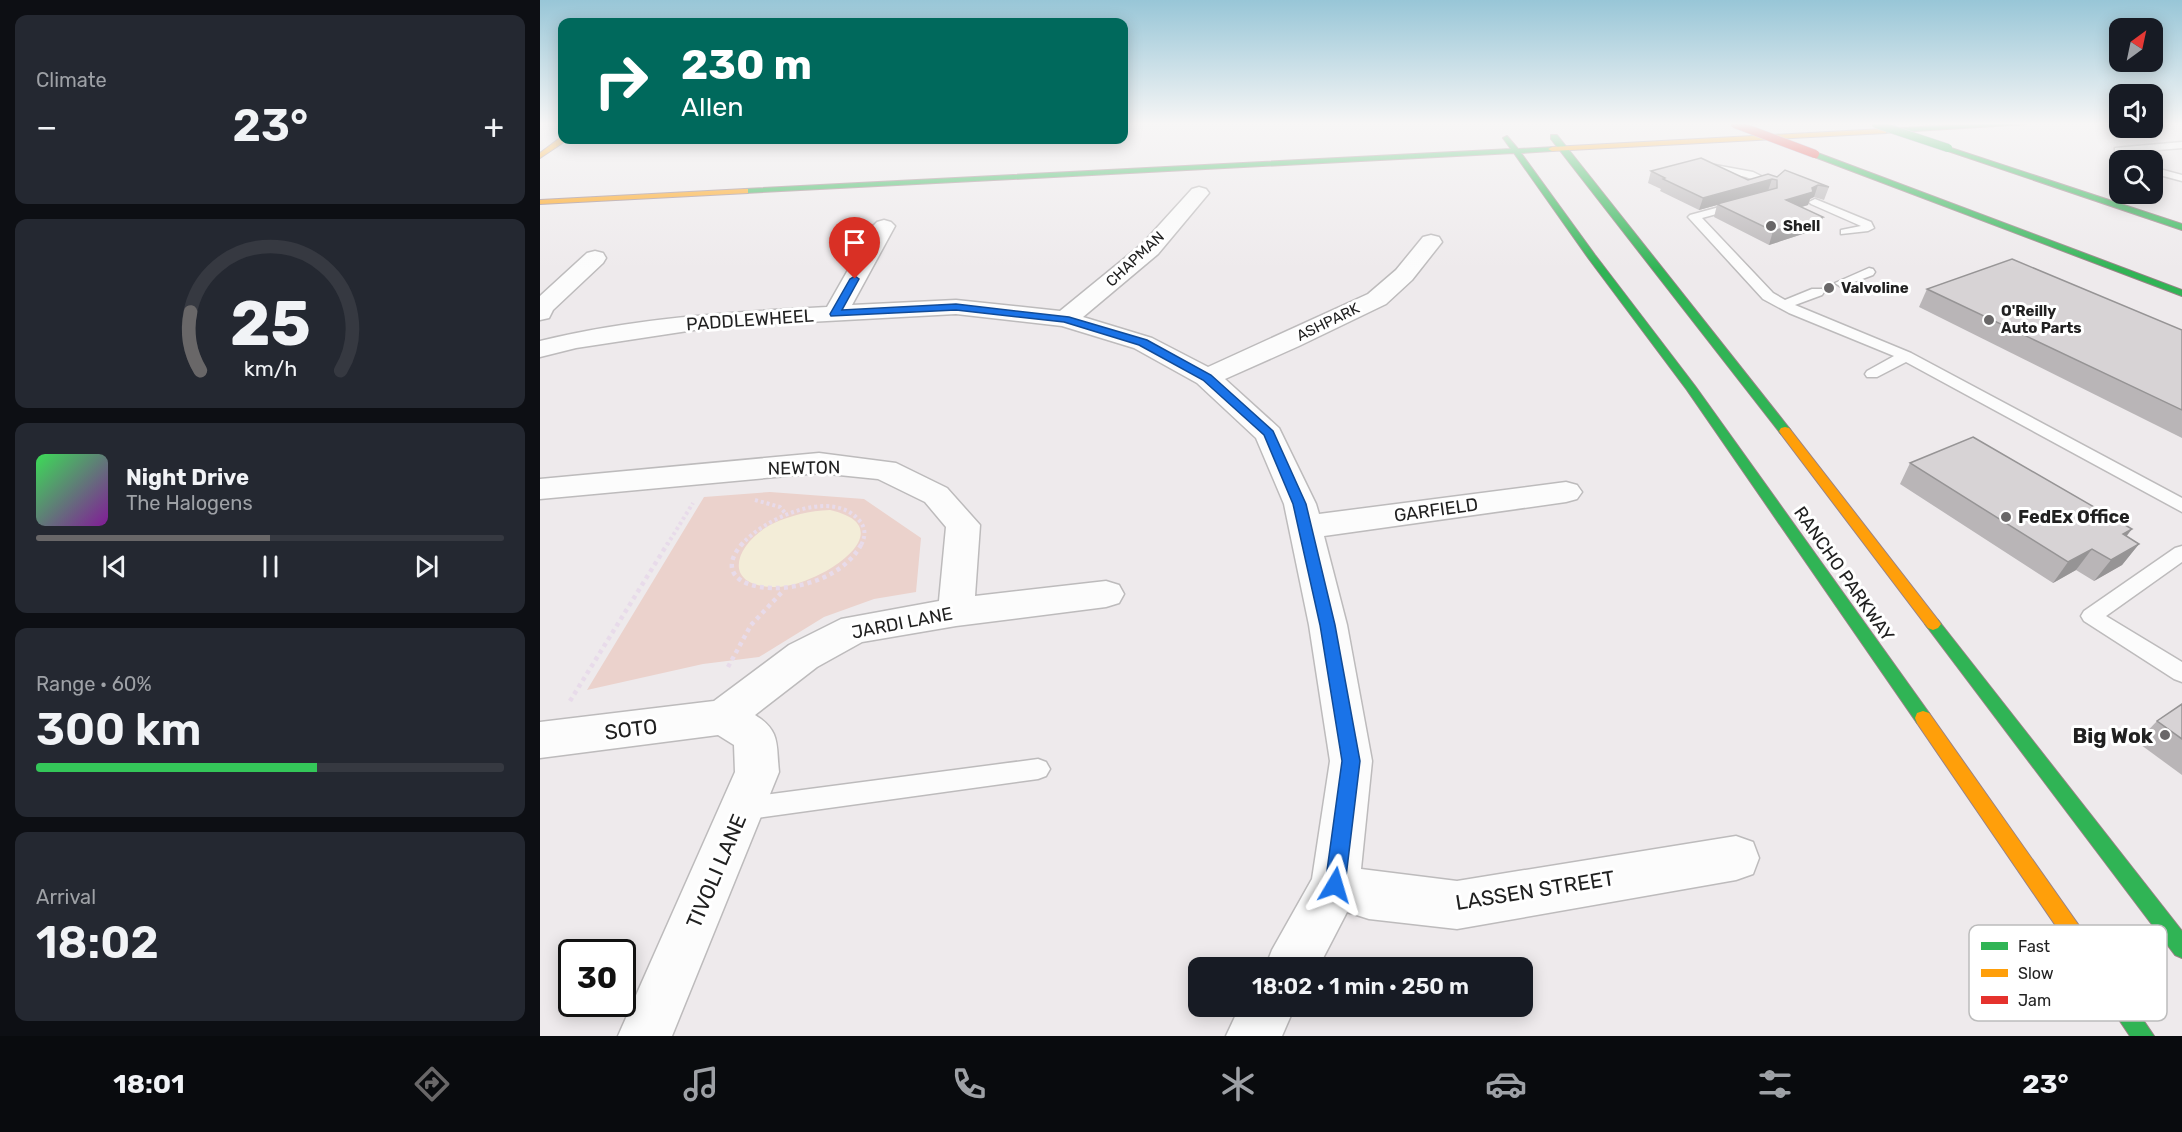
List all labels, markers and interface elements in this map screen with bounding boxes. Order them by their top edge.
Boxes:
north arrow [2109,18,2163,72]
map controls [2109,18,2163,204]
text: 230 m [681,40,812,90]
icon: right [582,42,660,120]
text: Climate [36,68,107,92]
button: sound [2109,84,2163,138]
text: Allen [681,91,744,123]
text: 23° [233,99,308,152]
text: − [36,107,57,146]
text: + [483,107,504,146]
button: search [2109,150,2163,204]
pin [829,217,880,279]
place label: Shell [1783,217,1820,235]
marker: Shell [1764,219,1778,233]
icon: arrive [838,226,871,259]
street label: CHAPMAN [1102,228,1168,290]
place label: Valvoline [1841,279,1909,297]
marker: Valvoline [1822,281,1836,295]
text: 25 [230,287,310,361]
street label: ASHPARK [1294,299,1362,345]
place label: O'Reilly Auto Parts [2001,302,2082,337]
street label: PADDLEWHEEL [685,305,815,335]
marker: O'Reilly Auto Parts [1982,313,1996,327]
text: km/h [243,356,297,381]
street label: NEWTON [767,456,841,480]
text: Night Drive [126,464,249,491]
text: The Halogens [126,491,253,515]
street label: GARFIELD [1393,493,1479,527]
street label: RANCHO PARKWAY [1789,502,1899,646]
place label: FedEx Office [2018,506,2130,528]
marker: FedEx Office [1999,510,2013,524]
icon: previous [98,550,131,583]
icon: pause [254,550,287,583]
icon: next [410,550,443,583]
street label: JARDI LANE [850,602,954,644]
text: Range · 60% [36,672,152,696]
text: 300 km [36,703,201,756]
street label: SOTO [603,713,659,745]
place label: Big Wok [2072,723,2154,748]
marker: Big Wok [2158,728,2172,742]
street label: TIVOLI LANE [681,810,751,932]
position arrow [1303,853,1367,917]
street label: LASSEN STREET [1454,865,1616,915]
text: Arrival [36,885,96,909]
text: 18:02 [36,916,159,969]
legend [1969,925,2167,1021]
text: Fast [2018,937,2050,956]
speed limit sign: 30 [558,939,636,1017]
text: Slow [2018,964,2054,983]
text: 18:02 · 1 min · 250 m [1252,973,1469,1000]
text: Jam [2018,991,2051,1010]
icon: directions [411,1063,453,1105]
icon: music [680,1063,722,1105]
icon: phone [948,1063,990,1105]
icon: climate [1217,1063,1259,1105]
icon: car [1485,1063,1527,1105]
icon: filters [1754,1063,1796,1105]
text: 18:01 [113,1068,185,1100]
text: 23° [2022,1068,2069,1100]

